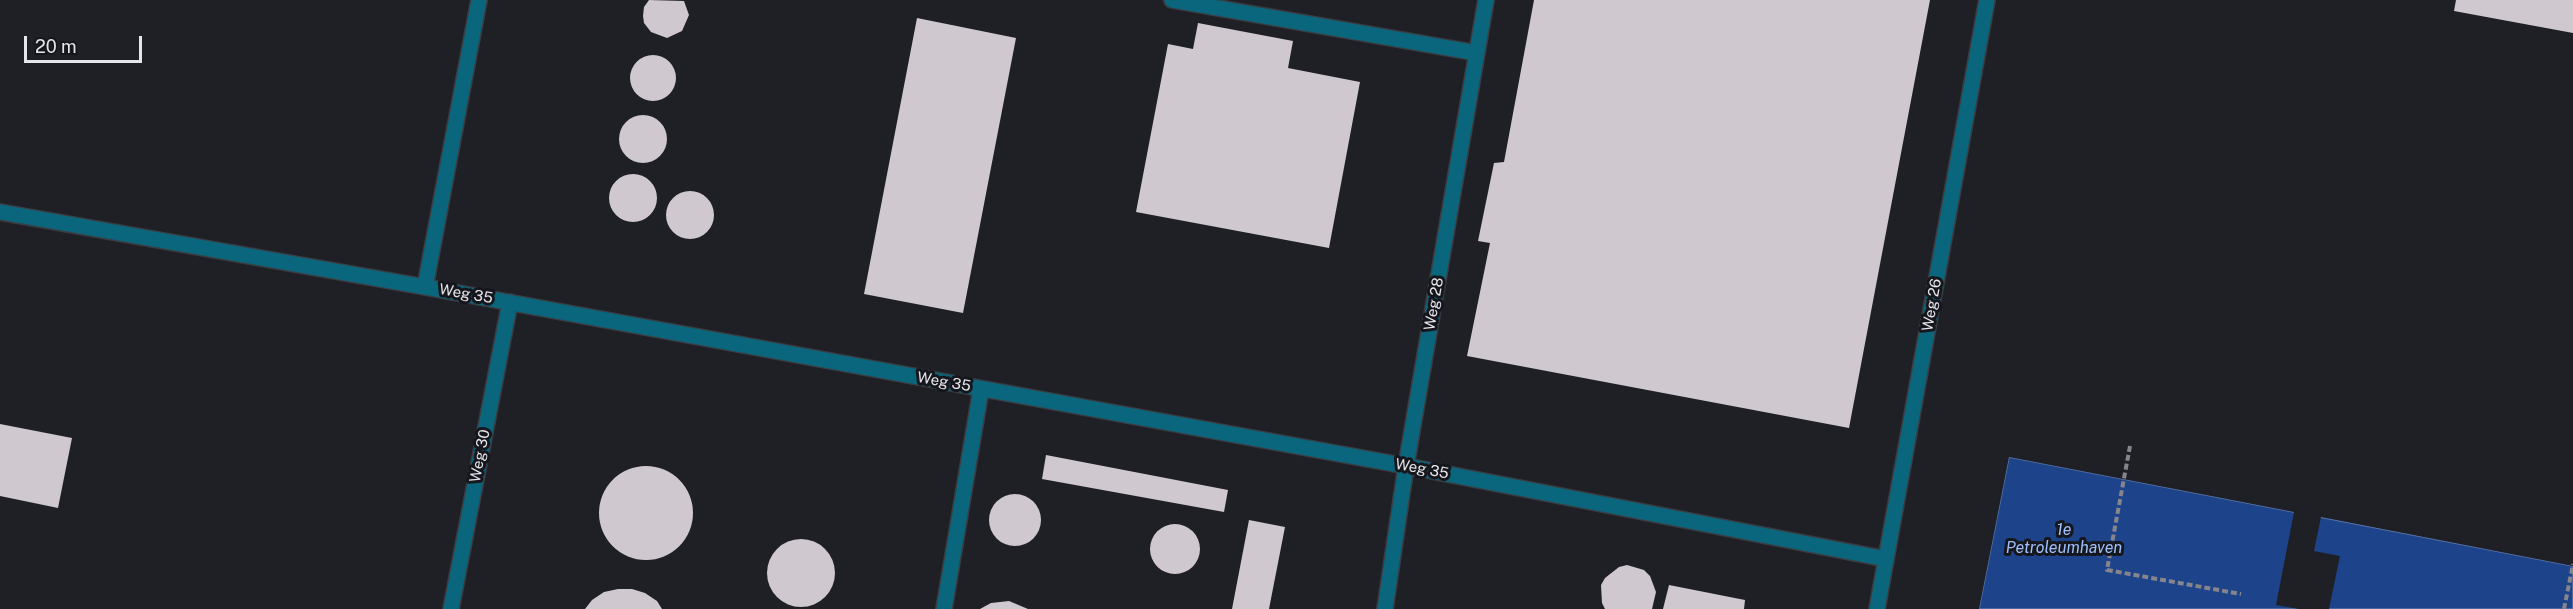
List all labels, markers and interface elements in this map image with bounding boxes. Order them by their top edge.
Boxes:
scale bar [27,24,146,62]
text: 20 m [35,36,77,57]
street label: Weg 28 [1420,276,1448,332]
street label: Weg 26 [1919,277,1945,333]
street label: Weg 35 [438,280,494,308]
street label: Weg 35 [916,368,972,396]
street label: Weg 30 [466,428,494,484]
street label: Weg 35 [1394,455,1450,483]
water label: 1e Petroleumhaven [2006,520,2122,558]

